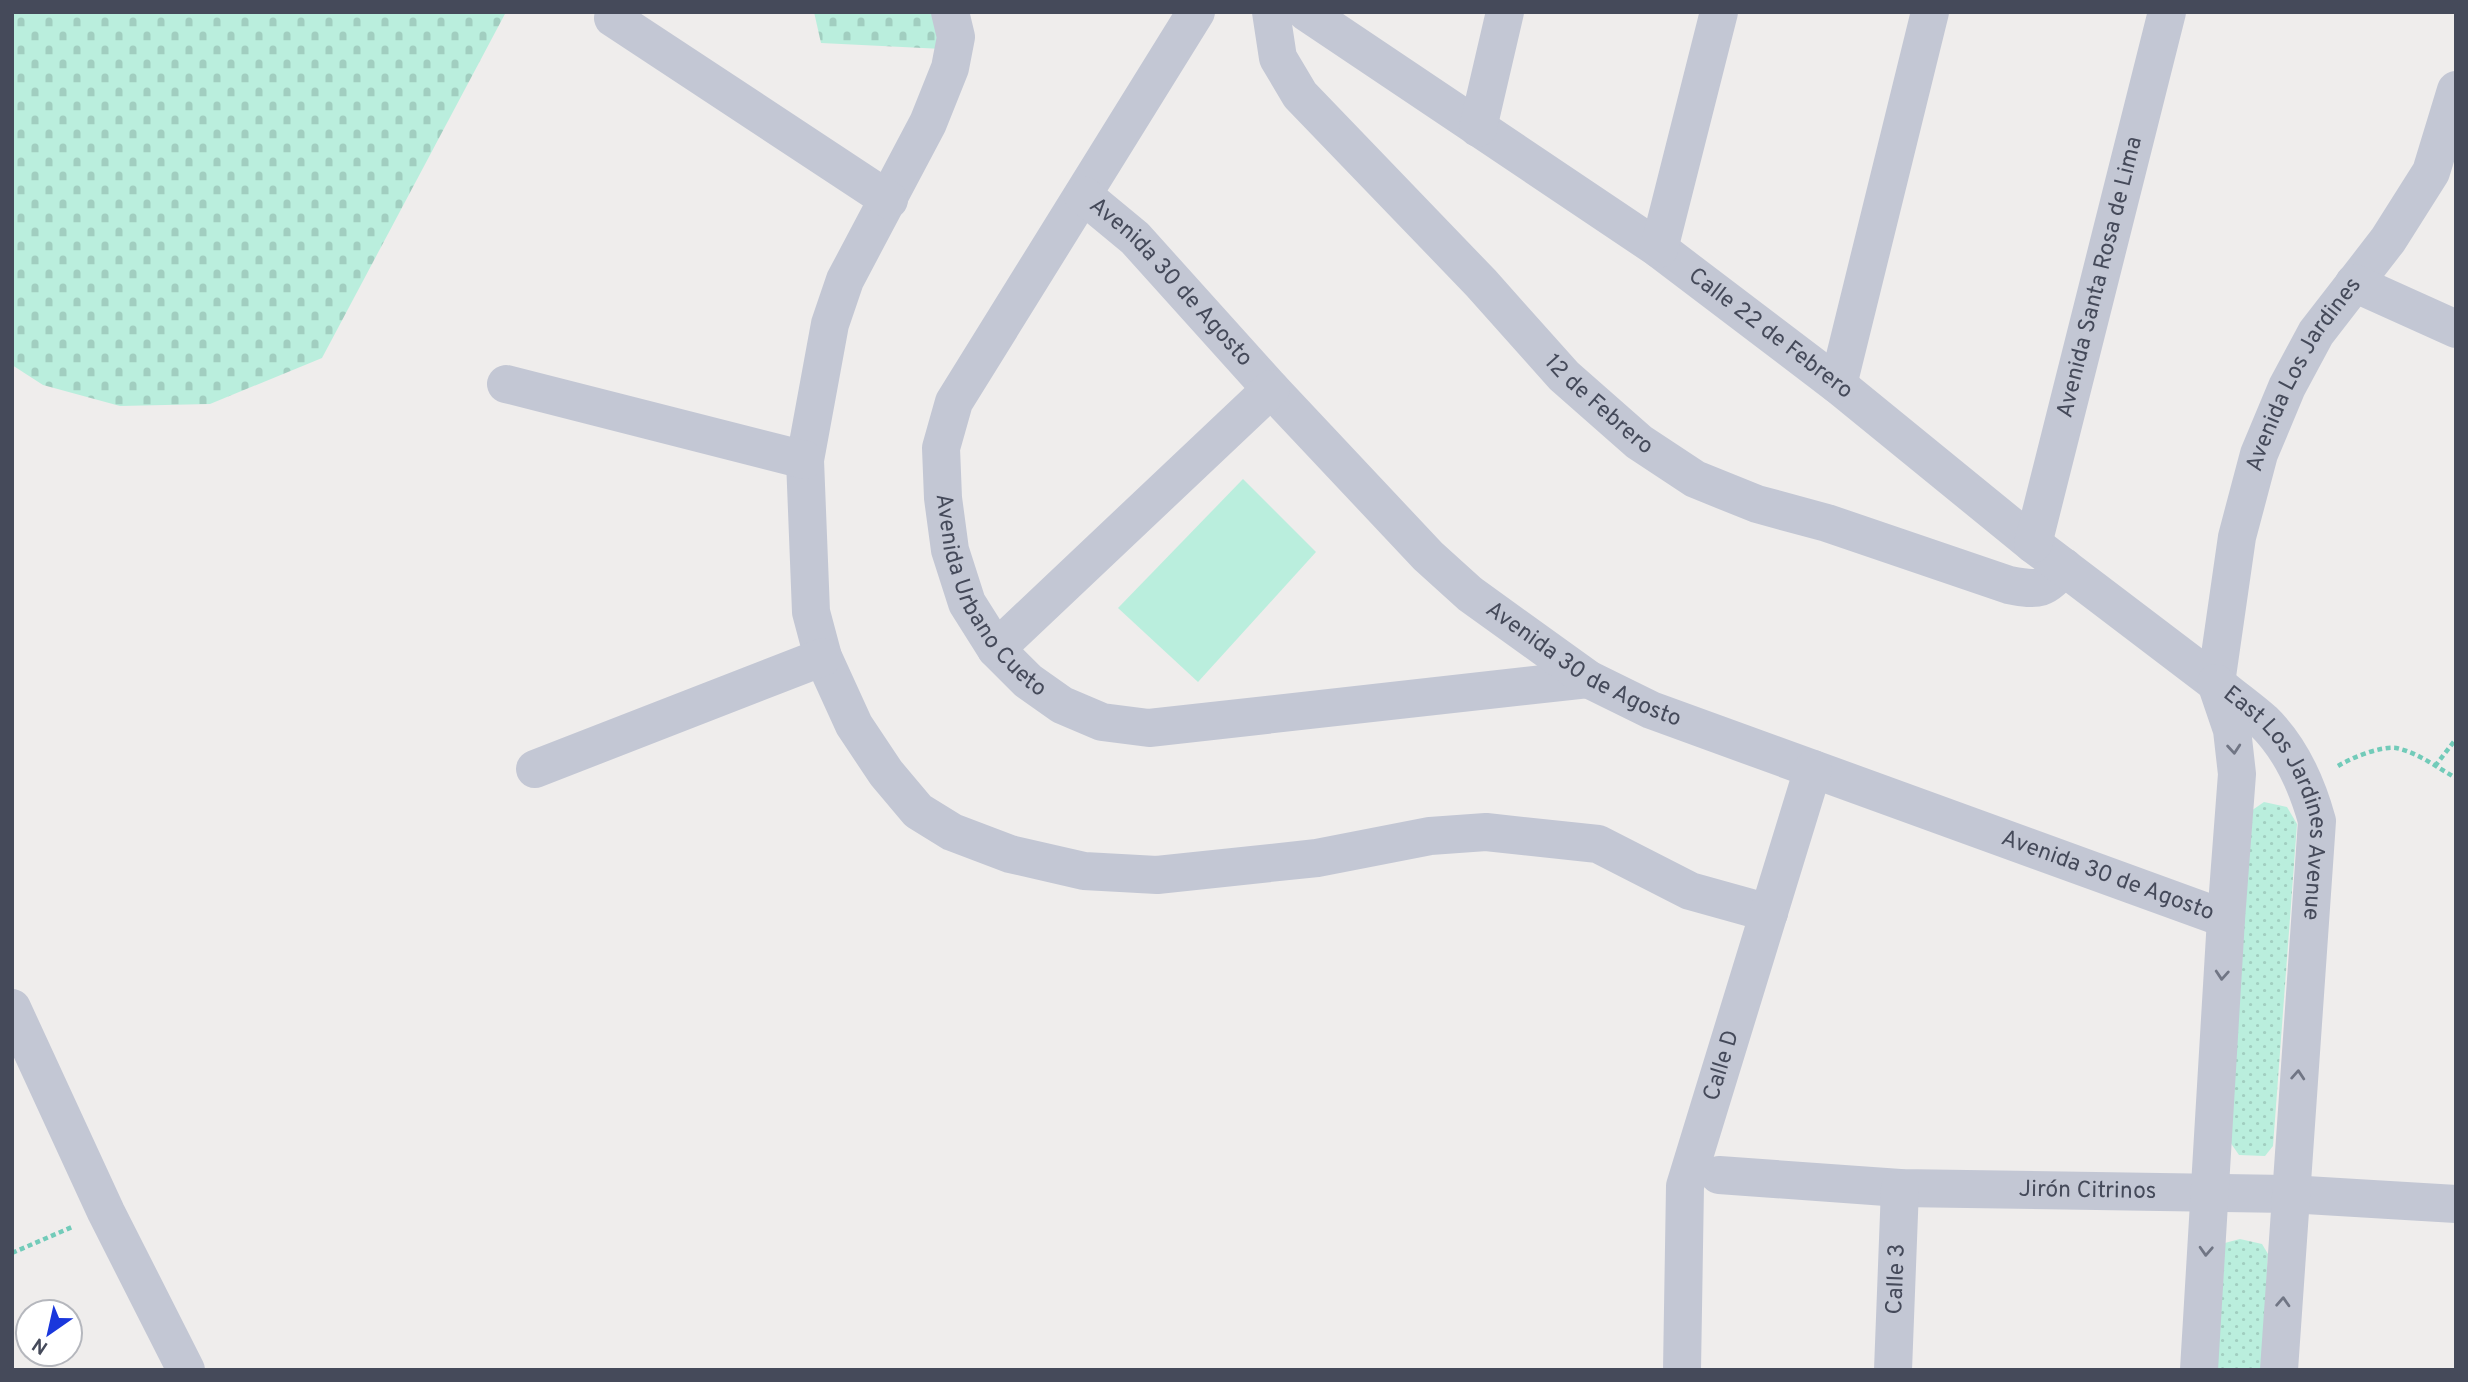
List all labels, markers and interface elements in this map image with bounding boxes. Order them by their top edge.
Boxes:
street label: Avenida Santa Rosa de Lima [2051,133,2150,421]
street label: Avenida 30 de Agosto [1083,191,1259,373]
street label: Calle 22 de Febrero [1682,262,1859,406]
street label: Avenida Los Jardines [2240,272,2368,475]
street label: 12 de Febrero [1537,349,1658,462]
street label: Avenida Urbano Cueto [928,492,1052,704]
street label: Avenida 30 de Agosto [1480,595,1685,734]
street label: East Los Jardines Avenue [2217,680,2332,921]
one-way arrow [2226,743,2241,754]
street label: Avenida 30 de Agosto [1997,824,2218,928]
one-way arrow [2215,970,2230,981]
street label: Calle D [1697,1027,1746,1104]
one-way arrow [2290,1069,2305,1080]
street label: Jirón Citrinos [2018,1175,2157,1206]
street label: Calle 3 [1881,1243,1912,1315]
one-way arrow [2198,1246,2213,1257]
one-way arrow [2275,1296,2290,1307]
north arrow [14,1298,84,1368]
text: N [28,1332,53,1359]

